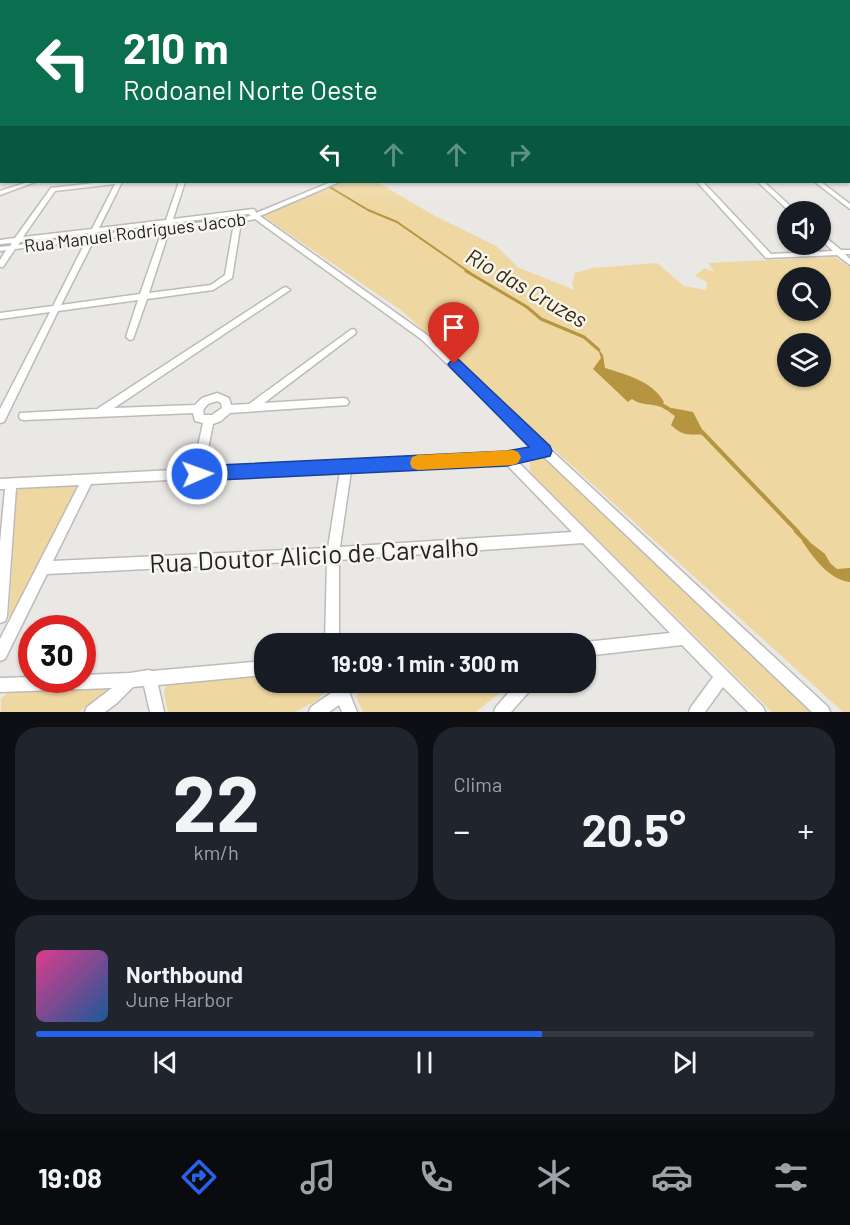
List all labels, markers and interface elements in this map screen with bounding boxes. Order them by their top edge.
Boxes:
text: 210 m [123,22,229,72]
icon: left [24,24,102,102]
text: Rodoanel Norte Oeste [123,73,378,105]
icon: left [314,138,347,171]
icon: ahead [377,138,410,171]
icon: ahead [440,138,473,171]
icon: right [503,138,536,171]
map controls [777,201,831,387]
button: sound [777,201,831,255]
street label: Rua Manuel Rodrigues Jacob [23,207,247,257]
water label: Rio das Cruzes [462,242,592,332]
button: search [777,267,831,321]
pin [428,302,479,364]
icon: arrive [437,311,470,344]
button: layers [777,333,831,387]
position arrow [165,442,229,506]
street label: Rua Doutor Alicio de Carvalho [148,530,480,578]
speed limit sign: 30 [18,615,96,693]
text: 19:09 · 1 min · 300 m [331,650,519,676]
text: 22 [173,754,260,848]
text: Clima [454,772,502,796]
text: 20.5° [582,802,686,856]
text: − [454,810,470,850]
text: + [798,810,814,850]
text: km/h [194,840,239,864]
text: Northbound [126,961,243,987]
text: June Harbor [126,987,233,1011]
icon: previous [149,1046,182,1079]
icon: pause [408,1046,441,1079]
icon: next [668,1046,701,1079]
icon: directions [178,1156,220,1198]
icon: music [297,1156,339,1198]
icon: phone [415,1156,457,1198]
icon: climate [533,1156,575,1198]
icon: car [651,1156,693,1198]
icon: filters [770,1156,812,1198]
text: 19:08 [38,1161,102,1193]

